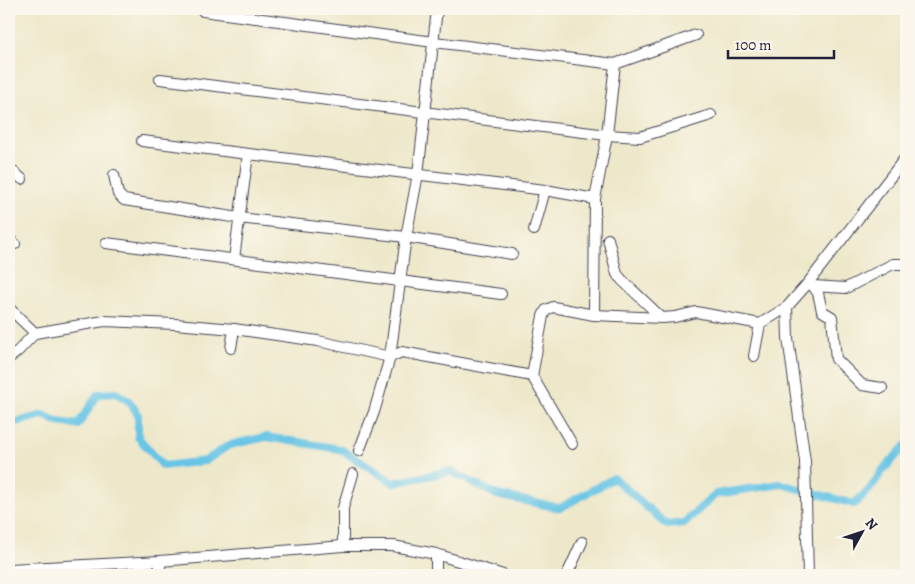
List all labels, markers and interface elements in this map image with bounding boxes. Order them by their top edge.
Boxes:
scale bar [728,28,834,60]
text: 100 m [735,35,772,55]
north arrow [838,506,888,556]
text: N [861,514,882,534]

